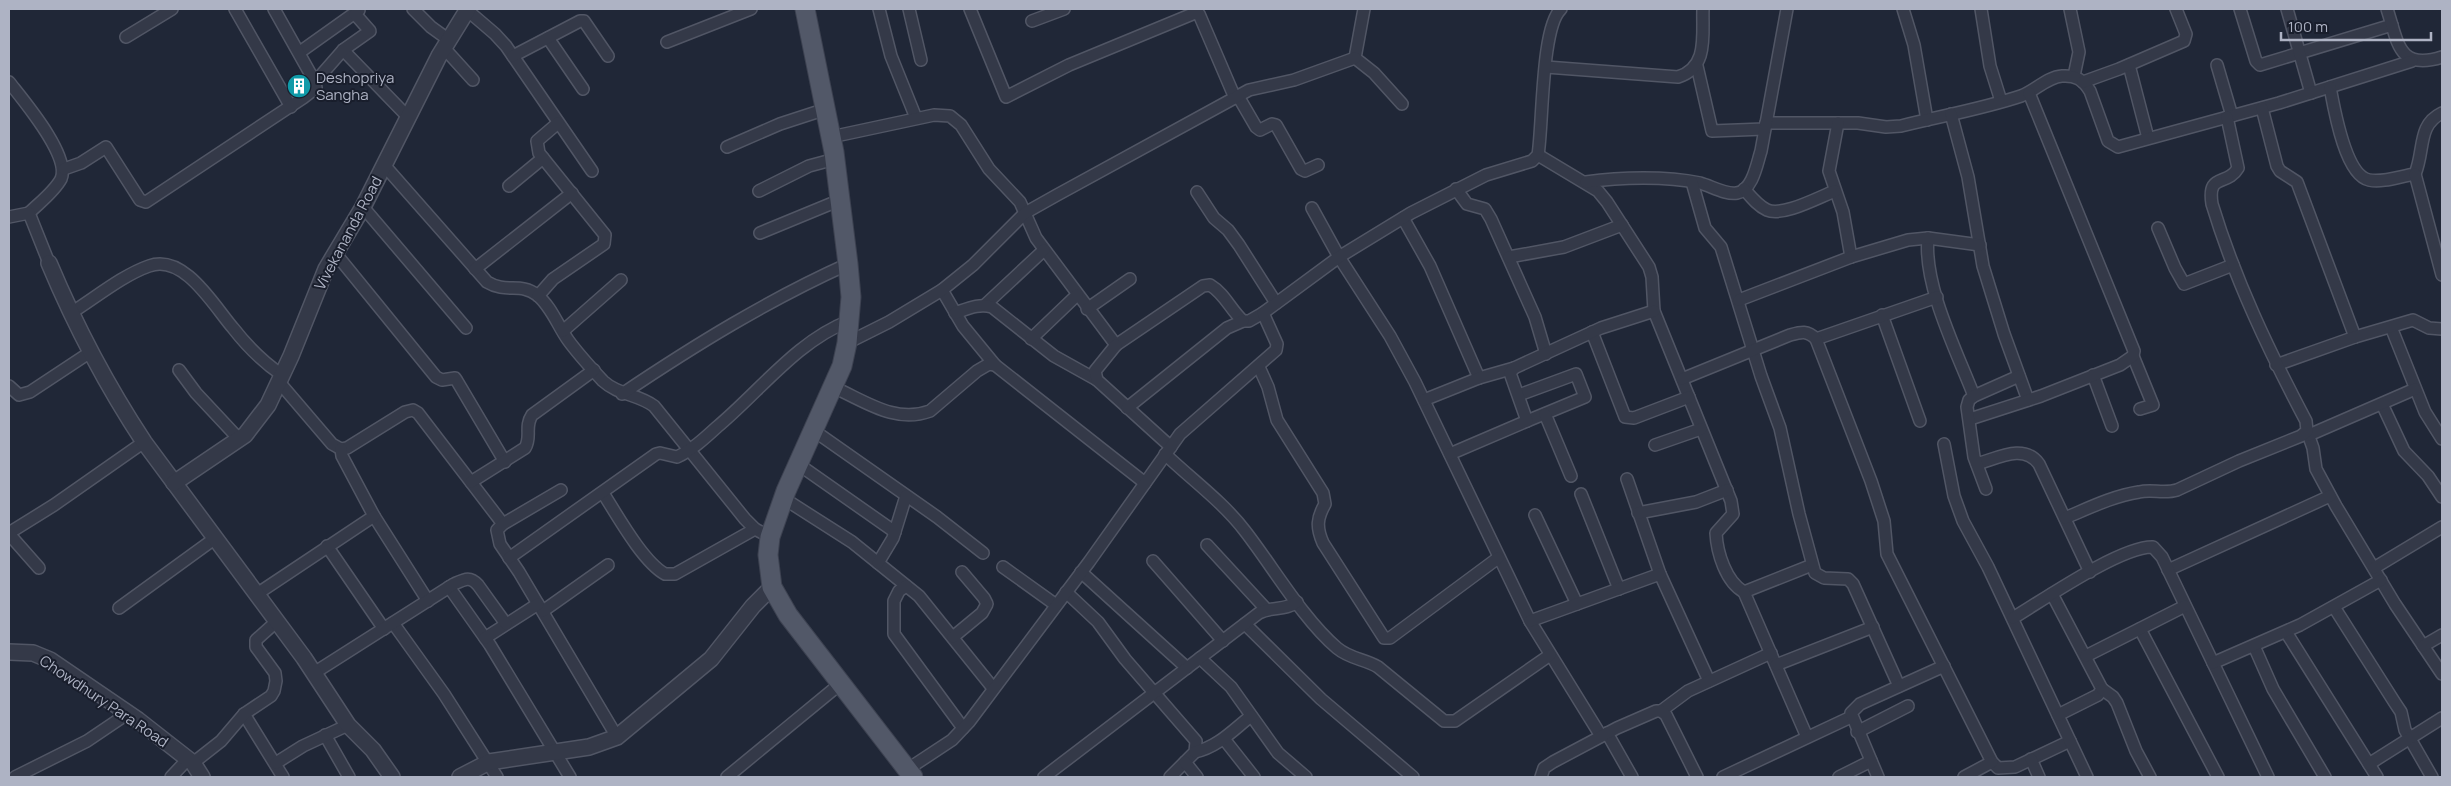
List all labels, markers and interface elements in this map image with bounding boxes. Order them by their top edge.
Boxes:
scale bar [2281,10,2431,42]
text: 100 m [2288,16,2328,37]
place label: Deshopriya Sangha [316,67,394,105]
building icon: Deshopriya Sangha [286,73,312,99]
street label: Vivekananda Road [309,172,387,294]
street label: Chowdhury Para Road [35,650,173,752]

